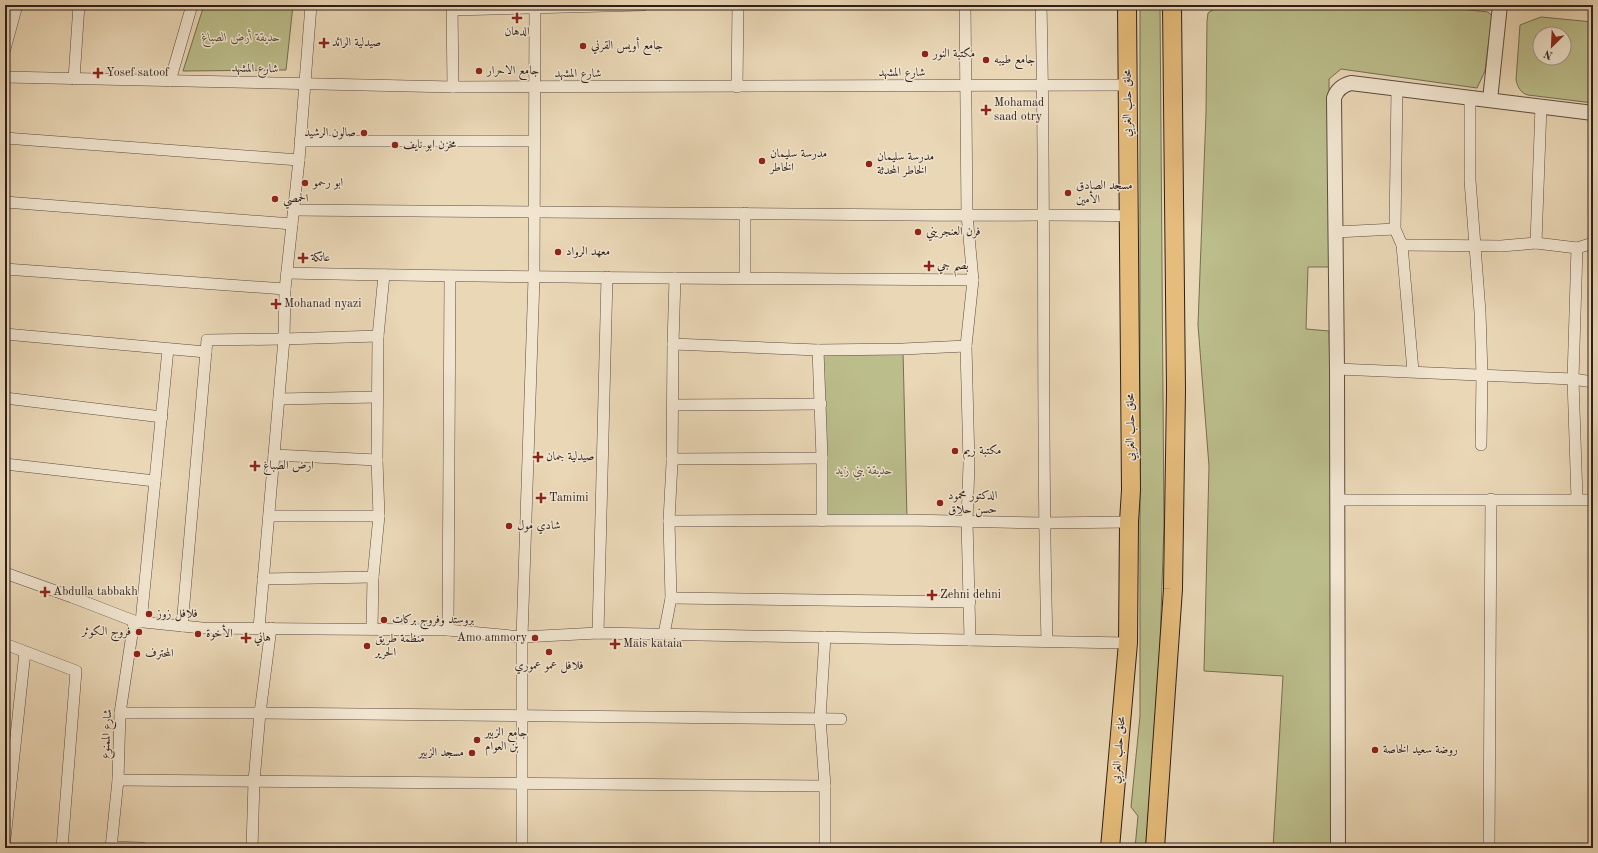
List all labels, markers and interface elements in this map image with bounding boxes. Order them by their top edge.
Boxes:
marker: الدهان [512,13,522,23]
place label: الدهان [504,26,530,38]
north arrow [1532,26,1572,66]
park label: حديقة أرض الصباغ [202,29,280,48]
place label: صيدلية الرائد [332,37,381,49]
place label: جامع أويس القرني [591,37,663,56]
marker: صيدلية الرائد [319,38,329,48]
marker: جامع أويس القرني [578,41,588,51]
place label: مكتبة النور [932,47,975,61]
text: N [1542,47,1555,60]
marker: مكتبة النور [920,49,930,59]
place label: جامع طيبه [994,54,1035,70]
marker: جامع طيبه [981,55,991,65]
street label: شارع المشهد [231,63,279,79]
place label: جامع الاحرار [486,65,539,81]
marker: جامع الاحرار [474,66,484,76]
place label: Yosef satoof [106,67,170,79]
street label: شارع المشهد [879,67,926,83]
marker: Yosef satoof [93,68,103,78]
street label: شارع المشهد [555,68,602,84]
street label: محلق حلب الغربي [1122,68,1137,137]
place label: Mohamad saad otry [994,97,1044,123]
marker: Mohamad saad otry [981,105,991,115]
place label: صالون الرشيد [304,127,356,140]
marker: صالون الرشيد [359,128,369,138]
place label: مخزن ابو نايف [403,139,457,152]
marker: مخزن ابو نايف [390,140,400,150]
place label: مدرسة سليمان الخاطر [768,148,827,175]
place label: مدرسة سليمان الخاطر المحدثة [877,151,934,178]
marker: مدرسة سليمان الخاطر [757,156,767,166]
marker: مدرسة سليمان الخاطر المحدثة [864,159,874,169]
place label: ابو رحمو [312,177,343,190]
marker: ابو رحمو [300,178,310,188]
place label: مسجد الصادق الأمين [1076,180,1133,206]
marker: مسجد الصادق الأمين [1063,188,1073,198]
place label: الحمصي [283,193,309,209]
marker: الحمصي [270,194,280,204]
place label: فرن العنجريني [926,226,981,242]
marker: فرن العنجريني [913,227,923,237]
place label: معهد الرواد [566,246,610,259]
marker: معهد الرواد [553,247,563,257]
place label: عاتكة [310,251,331,264]
marker: عاتكة [298,253,308,263]
place label: بصم جي [937,260,969,277]
marker: بصم جي [924,261,934,271]
place label: Mohanad nyazi [284,298,361,310]
marker: Mohanad nyazi [271,299,281,309]
street label: محلق حلب الغربي [1125,392,1140,461]
place label: مكتبة ريم [963,444,1001,461]
marker: مكتبة ريم [950,446,960,456]
place label: صيدلية جمان [546,451,594,463]
marker: صيدلية جمان [533,452,543,462]
place label: ارض الصباغ [263,460,314,476]
marker: ارض الصباغ [250,461,260,471]
park label: حديقة بني زيد [836,465,892,481]
place label: الدكتور محمود حسن حلاق [948,489,998,518]
place label: Tamimi [549,492,588,504]
marker: Tamimi [536,493,546,503]
marker: الدكتور محمود حسن حلاق [935,498,945,508]
place label: شادي مول [517,520,561,535]
marker: شادي مول [504,521,514,531]
place label: Abdulla tabbakh [53,586,138,598]
marker: Abdulla tabbakh [40,587,50,597]
place label: Zehni dehni [940,589,1001,601]
marker: Zehni dehni [927,590,937,600]
place label: فلافل زوز [156,608,198,622]
marker: فلافل زوز [144,609,154,619]
place label: بروستد وفروج بركات [392,613,474,630]
marker: بروستد وفروج بركات [379,615,389,625]
place label: الأخوة [206,624,233,641]
place label: فروج الكوثر [80,625,131,642]
marker: فروج الكوثر [134,627,144,637]
marker: الأخوة [193,629,203,639]
place label: هاني [254,632,271,647]
place label: Amo ammory [457,632,528,644]
marker: هاني [241,633,251,643]
place label: منظمة طريق الحرير [373,633,425,660]
marker: Amo ammory [530,633,540,643]
place label: Mais kataia [623,638,682,650]
marker: Mais kataia [610,639,620,649]
marker: منظمة طريق الحرير [362,641,372,651]
place label: المحترف [145,647,174,660]
marker: فلافل عمو عموري [544,647,554,657]
marker: المحترف [132,649,142,659]
place label: فلافل عمو عموري [514,660,584,675]
street label: شارع الممنوع [100,708,118,760]
street label: محلق حلب الغربي [1110,715,1131,785]
place label: جامع الزبير بن العوام [483,727,528,757]
marker: جامع الزبير بن العوام [472,735,482,745]
place label: روضة سعيد الخاصة [1383,744,1458,757]
marker: روضة سعيد الخاصة [1370,745,1380,755]
place label: مسجد الزبير [417,747,464,759]
marker: مسجد الزبير [467,748,477,758]

